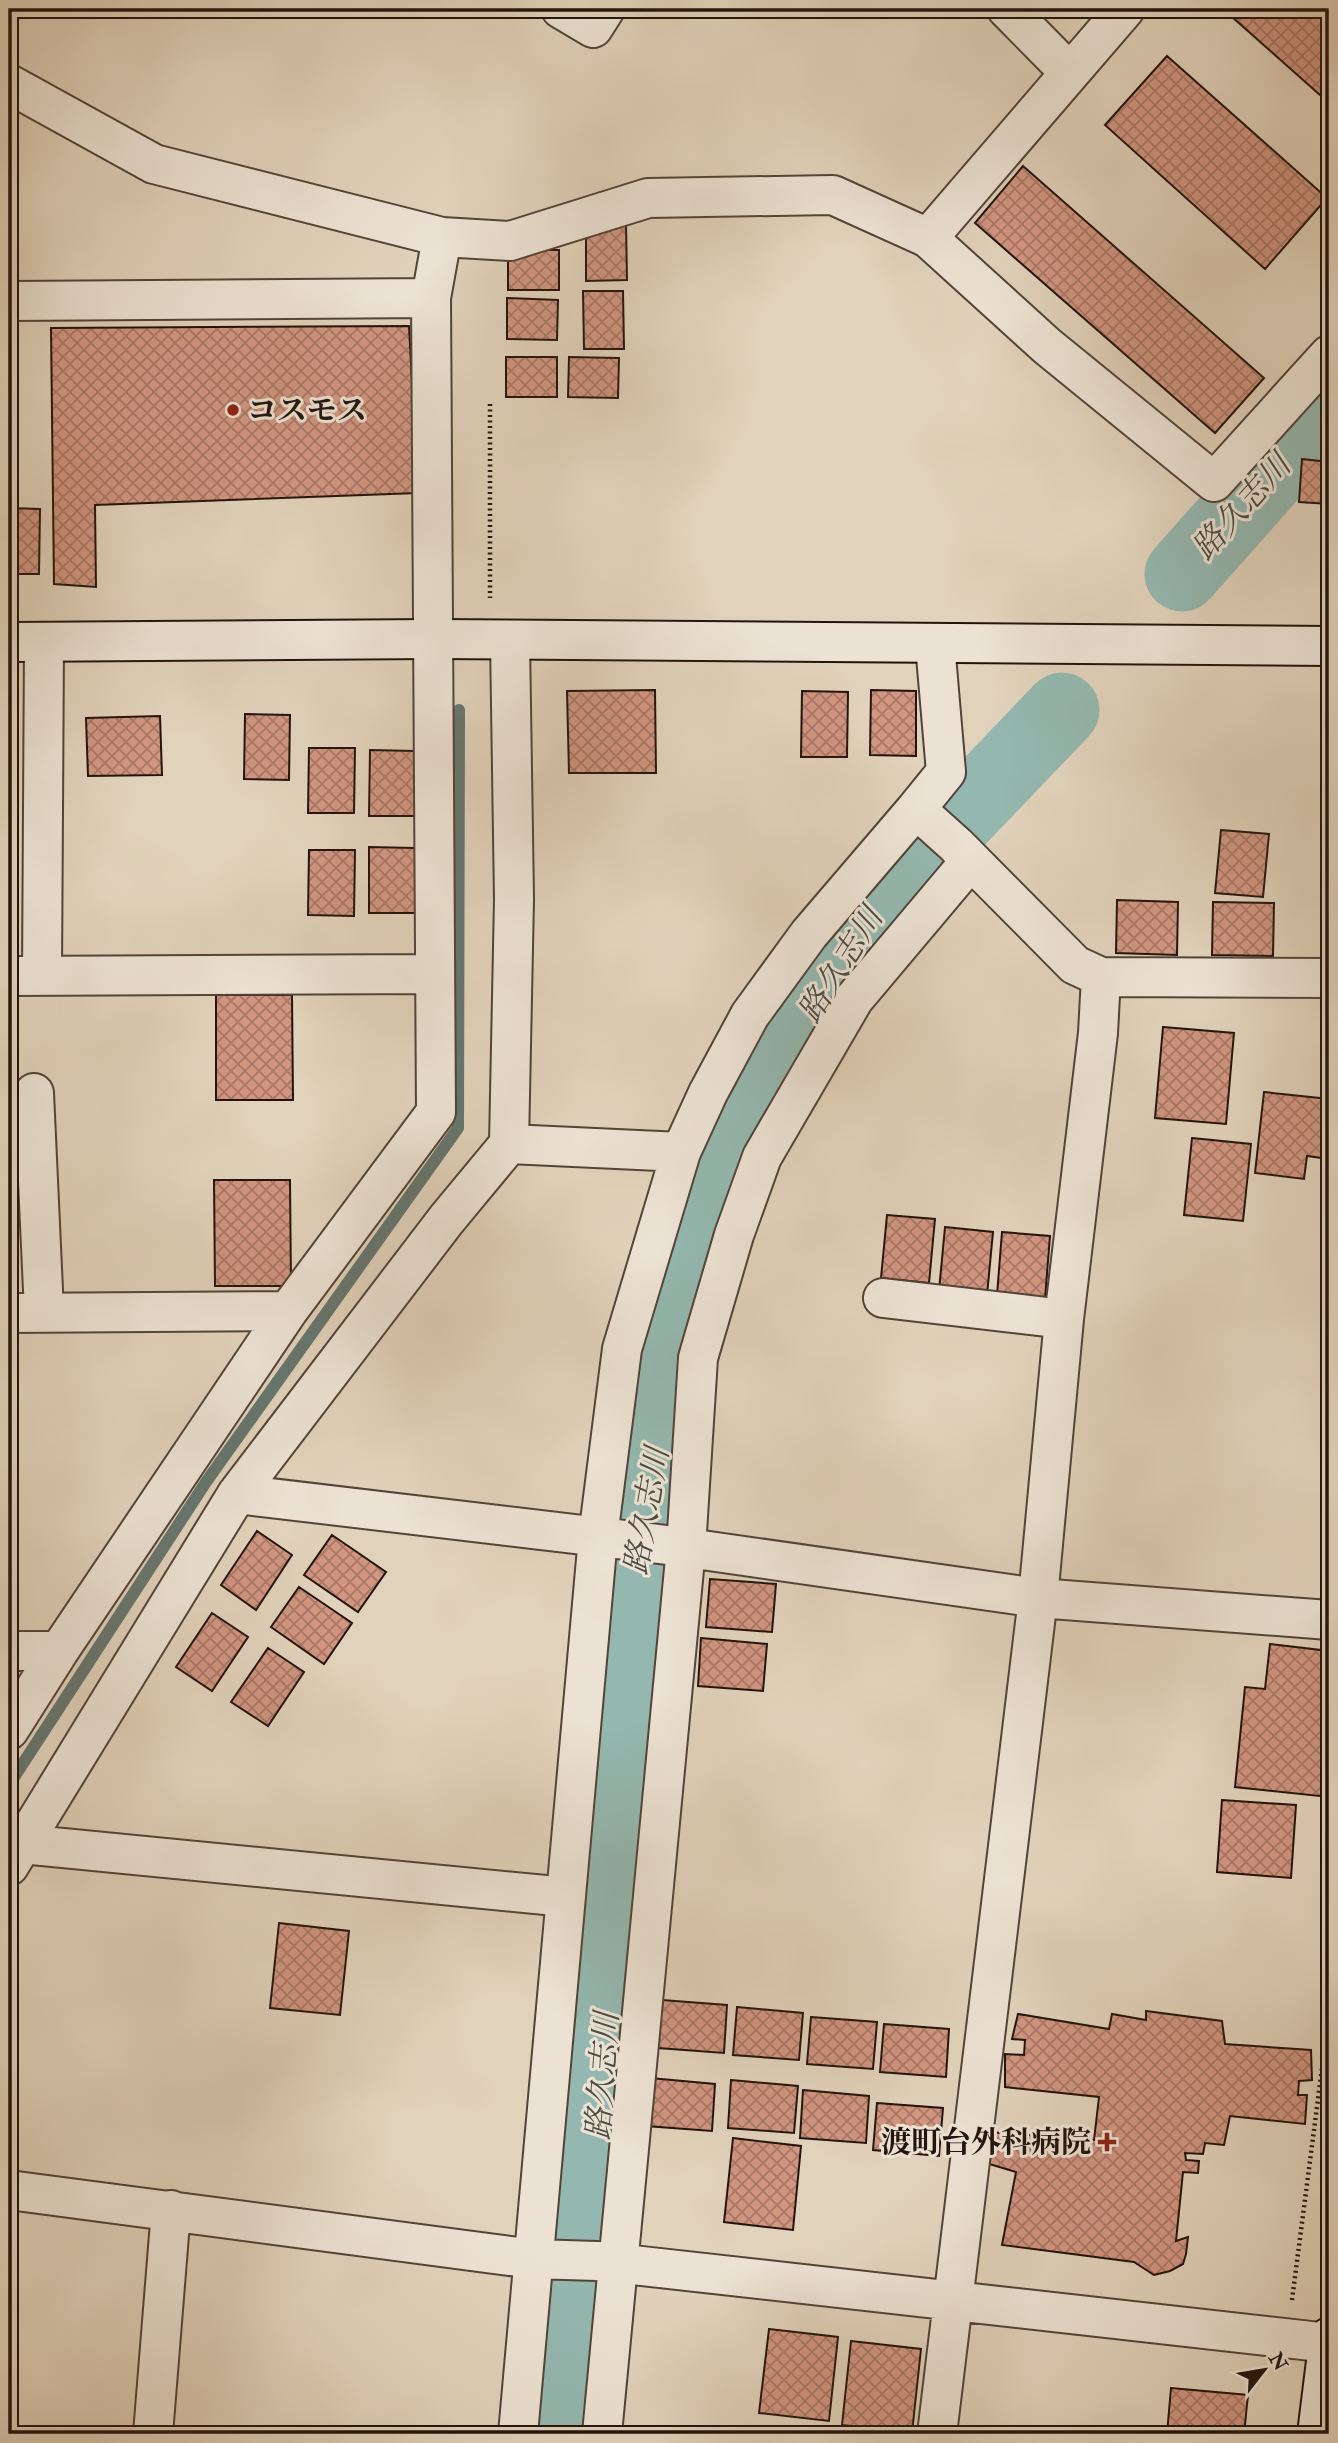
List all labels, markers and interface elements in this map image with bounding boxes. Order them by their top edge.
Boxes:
place label: コスモス [247,392,367,429]
marker: コスモス [225,402,241,418]
water label: 路久志川 [1184,444,1302,568]
water label: 路久志川 [790,898,893,1030]
water label: 路久志川 [616,1442,678,1578]
water label: 路久志川 [579,2008,628,2141]
place label: 渡町台外科病院 [881,2124,1091,2161]
marker: 渡町台外科病院 [1097,2132,1117,2152]
north arrow [1230,2334,1300,2404]
text: N [1263,2347,1293,2376]

